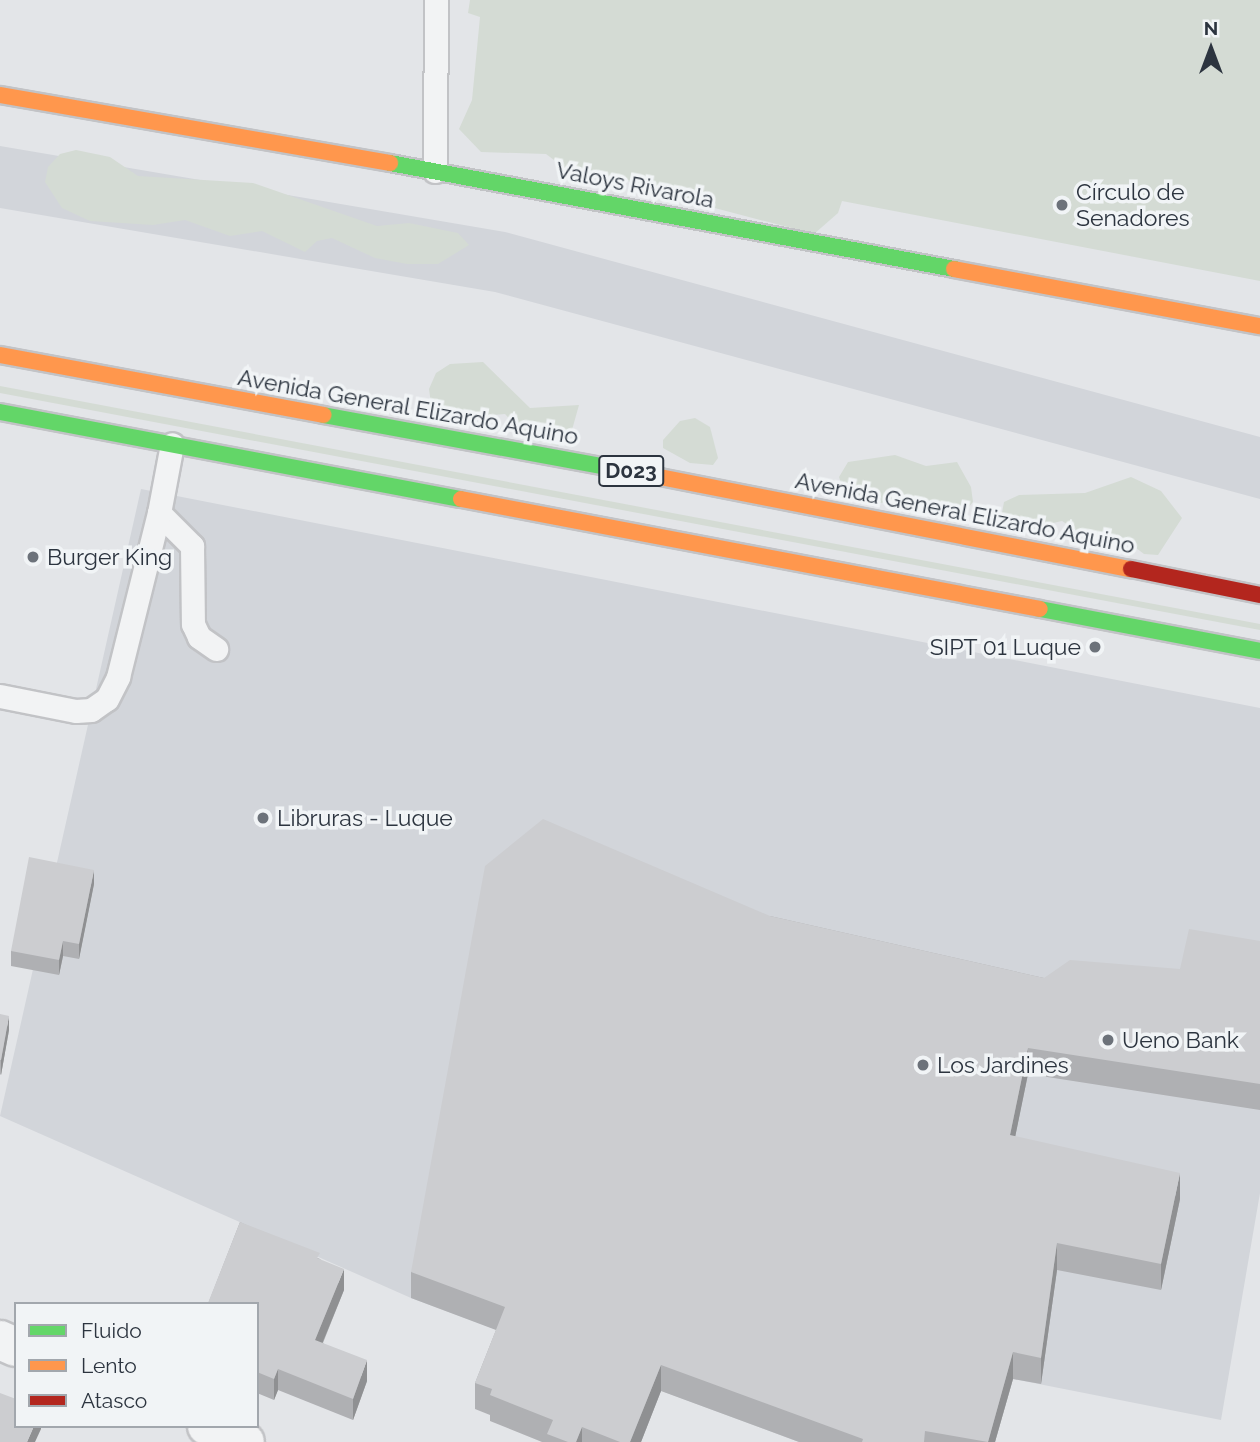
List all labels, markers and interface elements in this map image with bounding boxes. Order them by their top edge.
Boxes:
north arrow [1176,14,1246,84]
text: N [1204,17,1218,39]
street label: Valoys Rivarola [554,156,716,214]
place label: Círculo de Senadores [1076,178,1190,232]
marker: Círculo de Senadores [1054,197,1070,213]
street label: Avenida General Elizardo Aquino [235,363,581,451]
road number: D023 [598,454,664,489]
street label: Avenida General Elizardo Aquino [792,466,1138,560]
place label: Burger King [47,543,173,571]
marker: Burger King [25,549,41,565]
place label: SIPT 01 Luque [929,633,1081,661]
marker: SIPT 01 Luque [1087,639,1103,655]
place label: Libruras - Luque [277,804,453,832]
marker: Libruras - Luque [255,810,271,826]
place label: Ueno Bank [1122,1026,1239,1054]
marker: Ueno Bank [1100,1032,1116,1048]
place label: Los Jardines [937,1051,1069,1079]
marker: Los Jardines [915,1057,931,1073]
legend [14,1302,259,1428]
text: Fluido [81,1318,142,1343]
text: Lento [81,1353,137,1378]
text: Atasco [81,1388,147,1413]

